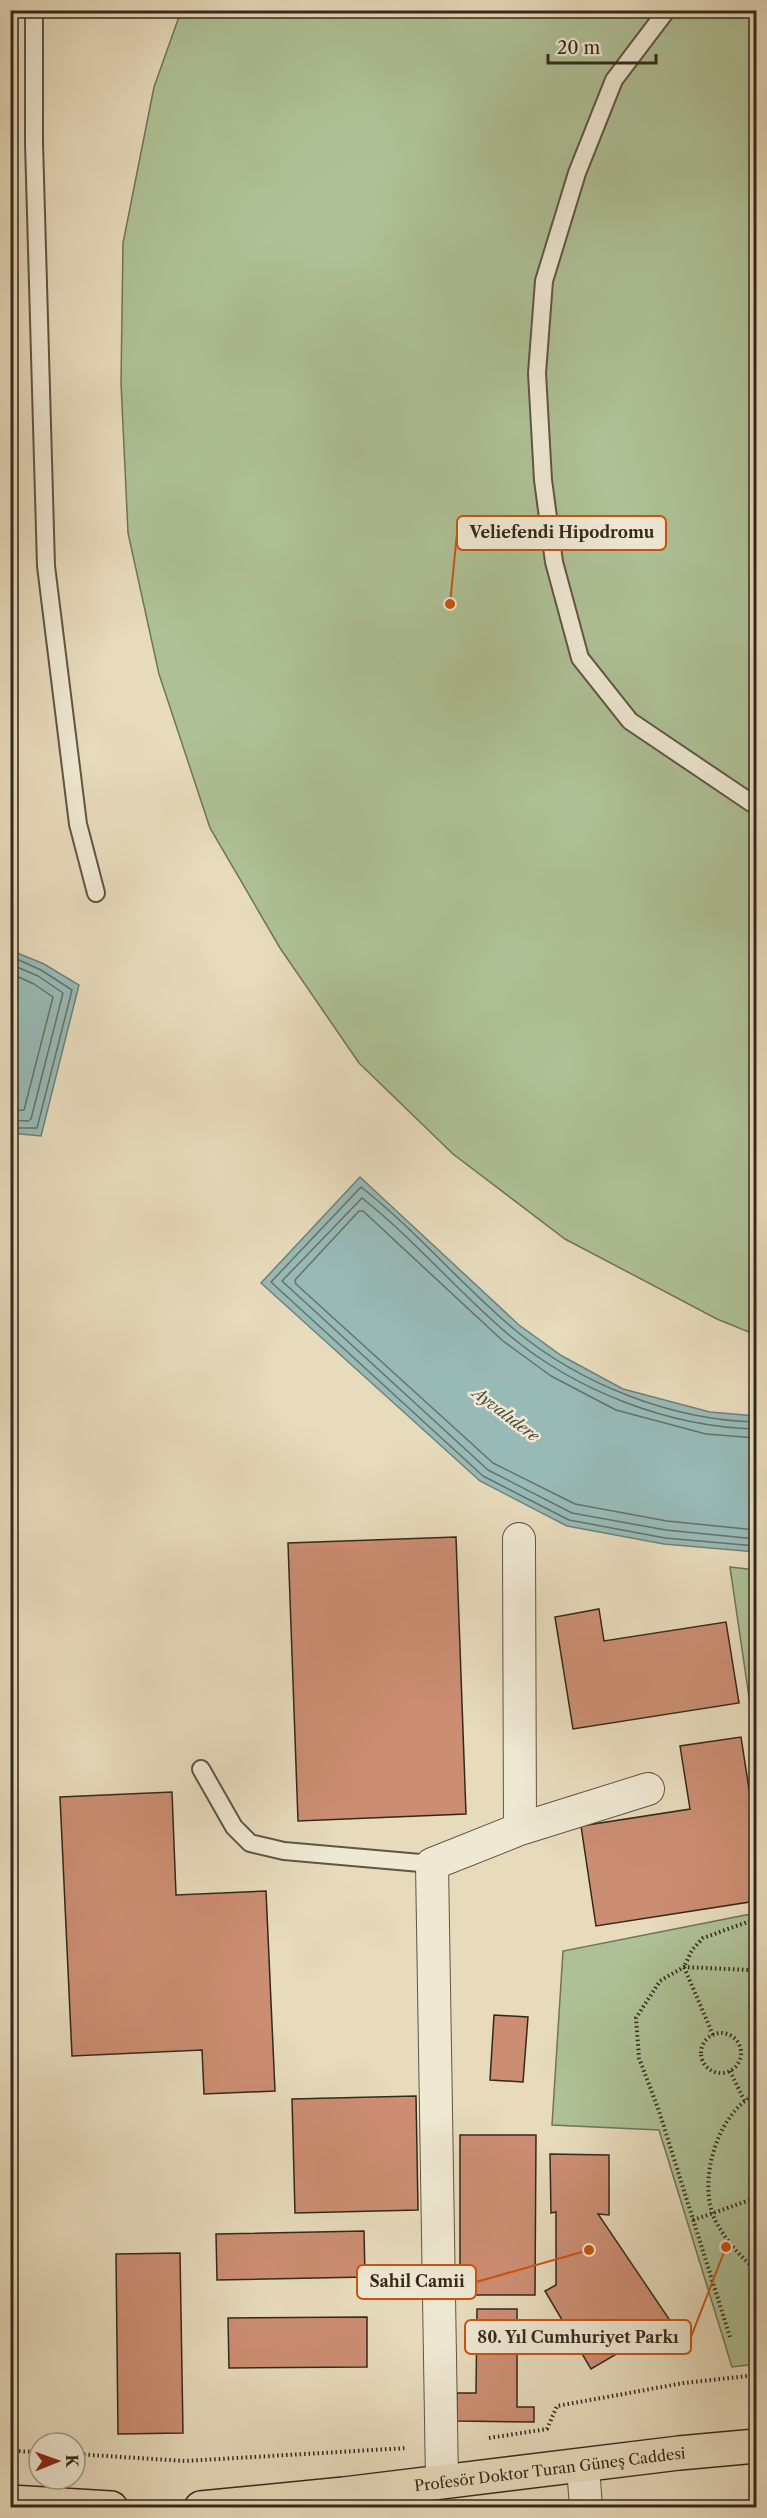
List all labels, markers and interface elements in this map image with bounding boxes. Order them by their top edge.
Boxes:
scale bar [548,27,656,65]
text: 20 m [557,37,601,59]
callout: Veliefendi Hipodromu [457,516,666,550]
text: Veliefendi Hipodromu [469,522,655,542]
water label: Ayvalıdere [466,1381,544,1446]
callout: Sahil Camii [357,2265,476,2299]
text: Sahil Camii [369,2271,465,2291]
callout: 80. Yıl Cumhuriyet Parkı [465,2320,691,2354]
text: 80. Yıl Cumhuriyet Parkı [477,2327,679,2347]
north arrow [27,2431,87,2491]
street label: Profesör Doktor Turan Güneş Caddesi [413,2443,687,2495]
text: K [62,2454,82,2469]

